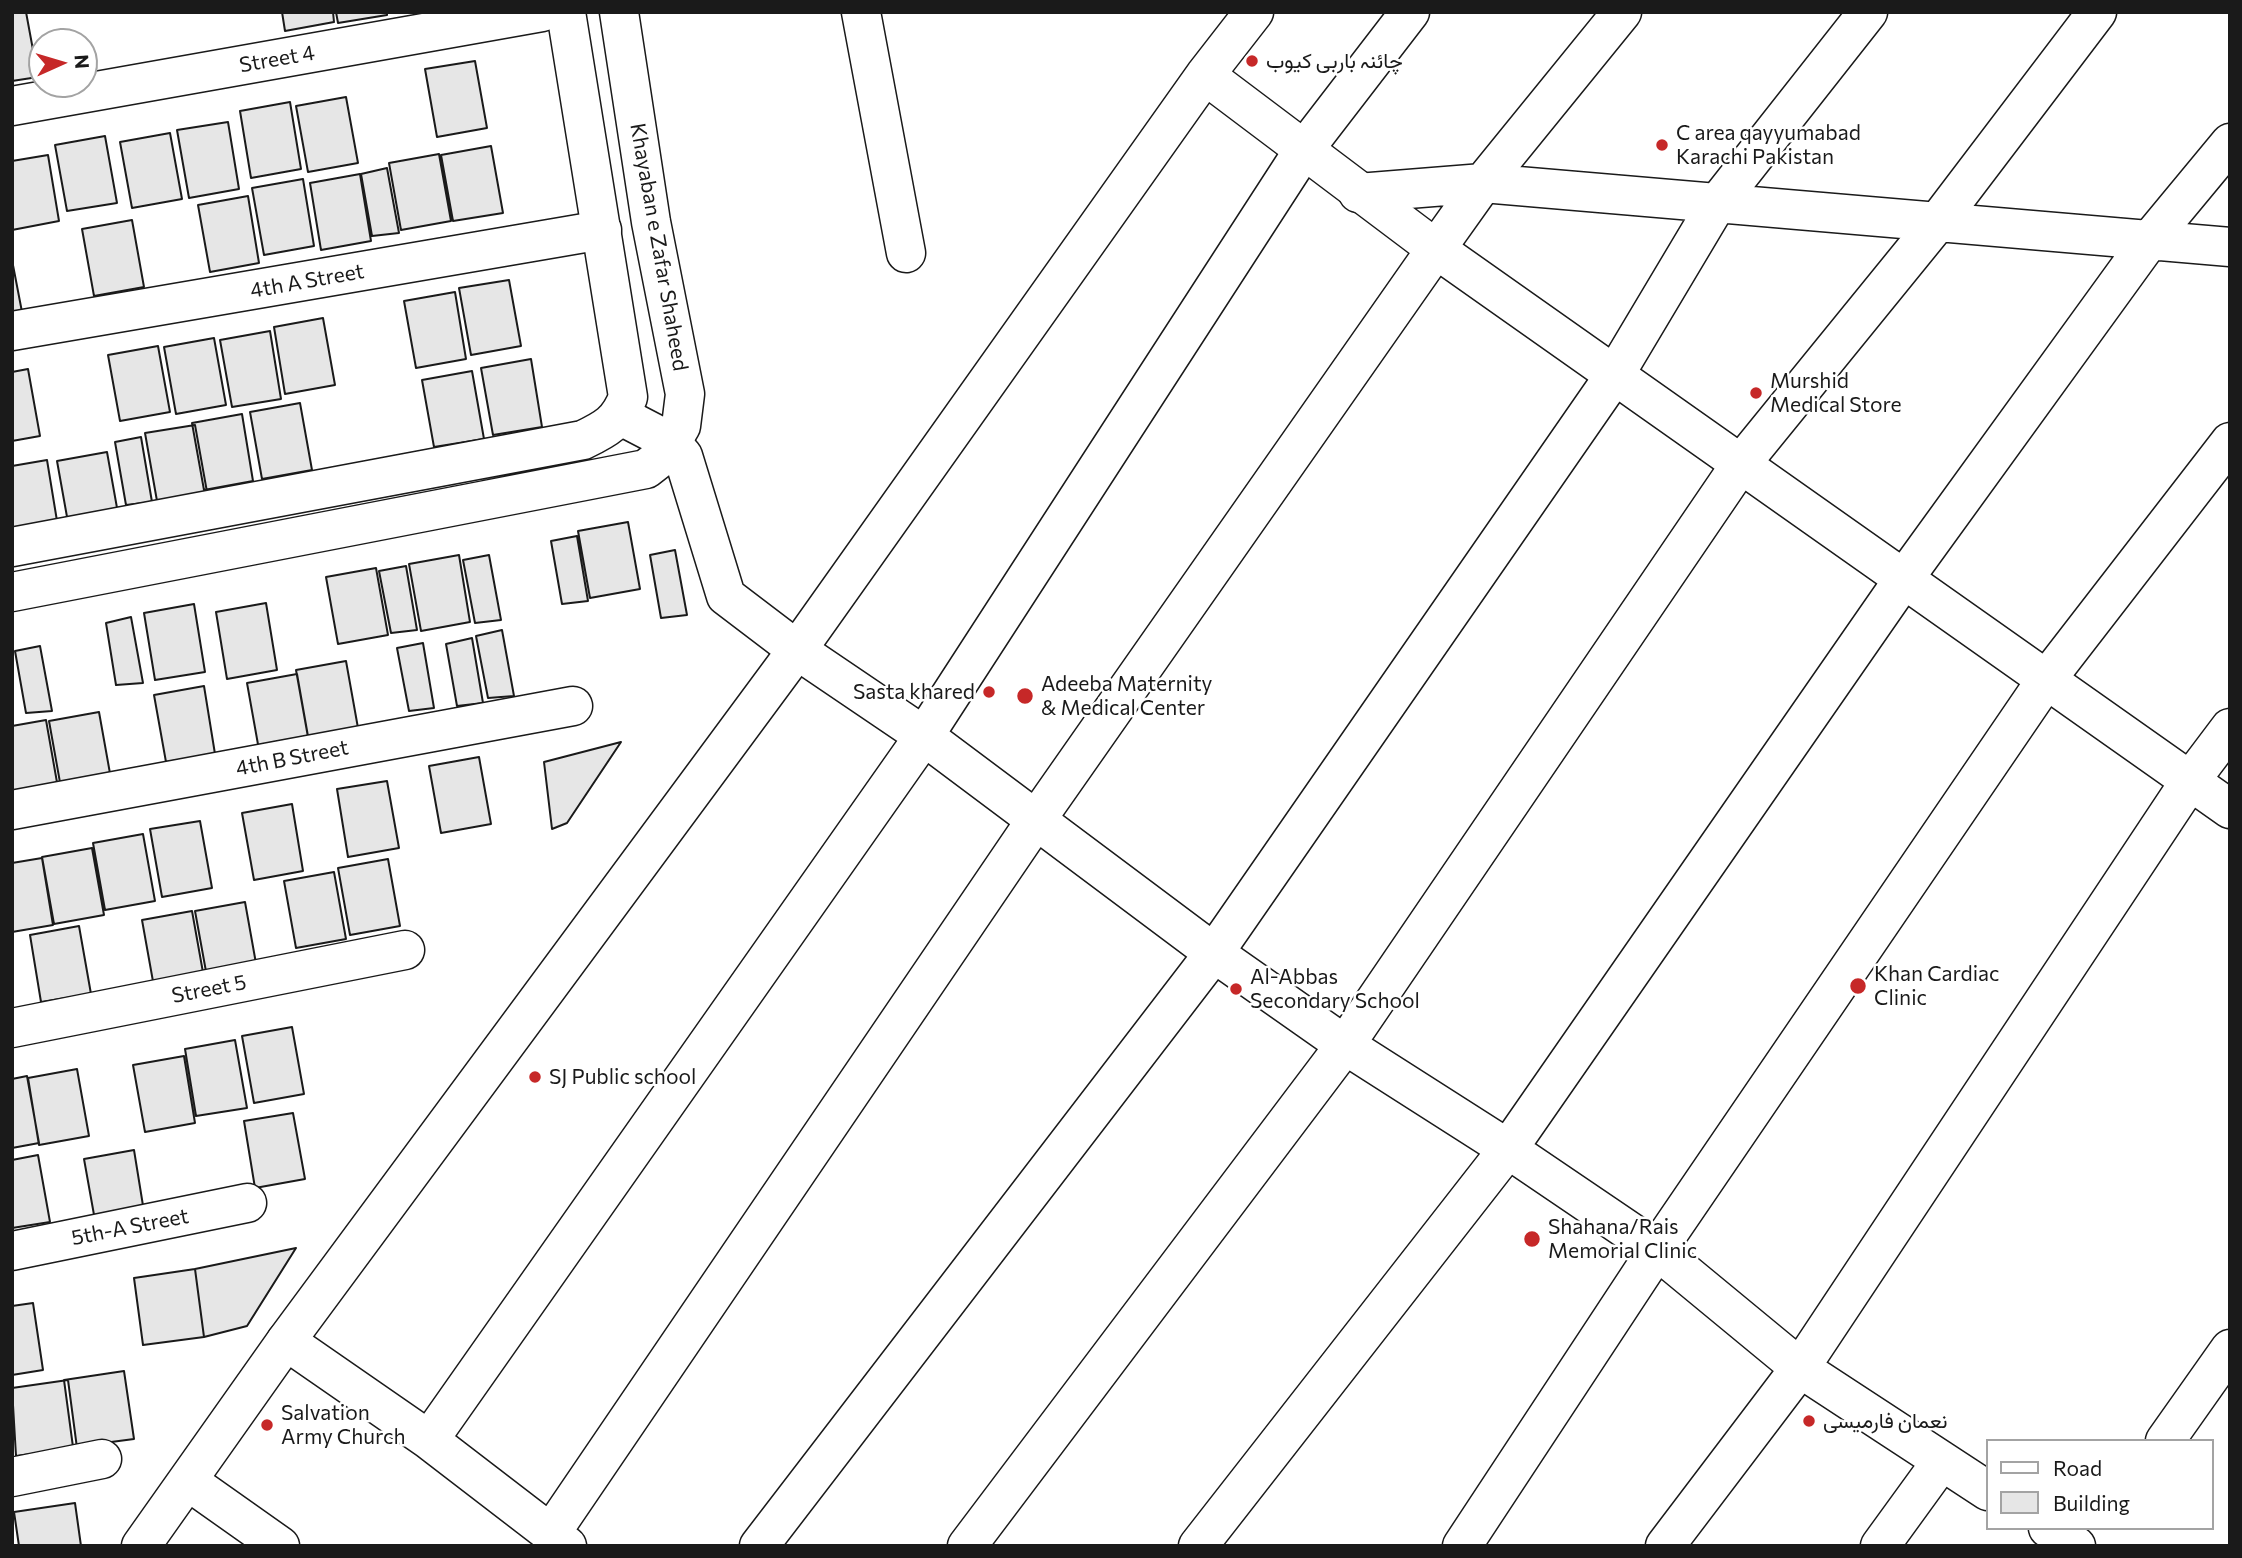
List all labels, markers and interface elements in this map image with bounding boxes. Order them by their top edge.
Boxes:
north arrow [28,28,98,98]
street label: Street 4 [237,40,317,78]
place label: چائنہ باربی کیوب [1266,48,1403,74]
marker: چائنہ باربی کیوب [1244,53,1260,69]
text: N [70,54,94,70]
place label: C area qayyumabad Karachi Pakistan [1676,120,1861,170]
street label: Khayaban e Zafar Shaheed [625,121,693,373]
marker: C area qayyumabad Karachi Pakistan [1654,137,1670,153]
street label: 4th A Street [248,259,366,303]
place label: Murshid Medical Store [1770,368,1902,418]
marker: Murshid Medical Store [1748,385,1764,401]
place label: Adeeba Maternity & Medical Center [1041,671,1212,721]
place label: Sasta khared [853,679,975,705]
marker: Sasta khared [981,684,997,700]
marker: Adeeba Maternity & Medical Center [1015,686,1035,706]
street label: 4th B Street [234,735,350,781]
place label: Khan Cardiac Clinic [1874,961,1999,1011]
place label: Al-Abbas Secondary School [1250,964,1420,1014]
street label: Street 5 [170,969,248,1009]
marker: Khan Cardiac Clinic [1848,976,1868,996]
marker: Al-Abbas Secondary School [1228,981,1244,997]
place label: SJ Public school [549,1064,696,1090]
marker: SJ Public school [527,1069,543,1085]
street label: 5th-A Street [69,1203,191,1251]
place label: Shahana/Rais Memorial Clinic [1548,1214,1697,1264]
marker: Shahana/Rais Memorial Clinic [1522,1229,1542,1249]
place label: Salvation Army Church [281,1400,405,1450]
place label: نعمان فارمیسی [1823,1408,1948,1434]
marker: نعمان فارمیسی [1801,1413,1817,1429]
marker: Salvation Army Church [259,1417,275,1433]
legend [1986,1439,2214,1530]
text: Road [2053,1455,2102,1480]
text: Building [2053,1490,2130,1515]

